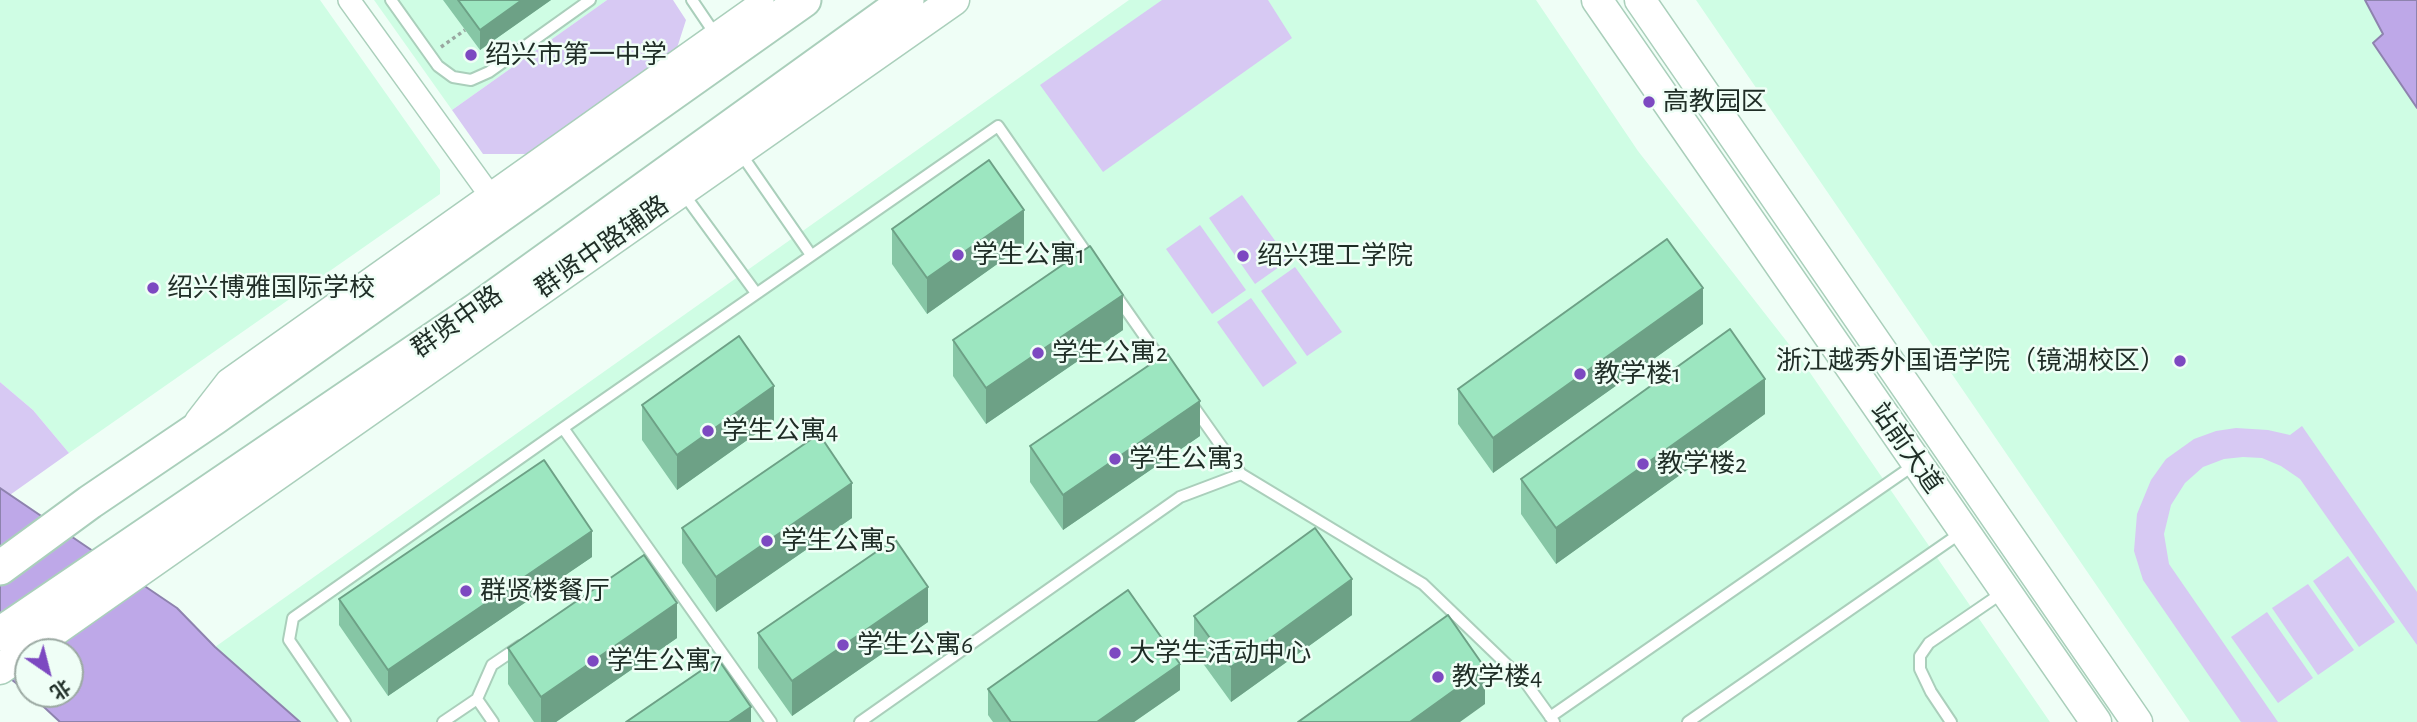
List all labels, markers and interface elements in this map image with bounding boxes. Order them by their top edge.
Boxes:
place label: 绍兴市第一中学 [485,39,667,71]
marker: 绍兴市第一中学 [463,47,479,63]
place label: 高教园区 [1663,86,1767,118]
marker: 高教园区 [1641,94,1657,110]
street label: 群贤中路辅路 [529,189,675,305]
place label: 学生公寓1 [972,239,1085,271]
place label: 绍兴理工学院 [1257,240,1413,272]
marker: 学生公寓1 [950,247,966,263]
marker: 绍兴理工学院 [1235,248,1251,264]
place label: 绍兴博雅国际学校 [167,272,375,304]
street label: 群贤中路 [405,279,509,365]
marker: 绍兴博雅国际学校 [145,280,161,296]
place label: 学生公寓2 [1052,337,1168,369]
marker: 学生公寓2 [1030,345,1046,361]
place label: 浙江越秀外国语学院（镜湖校区） [1776,345,2166,377]
marker: 浙江越秀外国语学院（镜湖校区） [2172,353,2188,369]
place label: 教学楼1 [1594,358,1681,390]
marker: 教学楼1 [1572,366,1588,382]
street label: 站前大道 [1863,396,1949,500]
place label: 学生公寓4 [722,415,839,447]
marker: 学生公寓4 [700,423,716,439]
place label: 学生公寓3 [1129,443,1244,475]
place label: 教学楼2 [1657,448,1747,480]
marker: 学生公寓3 [1107,451,1123,467]
marker: 教学楼2 [1635,456,1651,472]
place label: 学生公寓5 [781,525,896,557]
marker: 学生公寓5 [759,533,775,549]
place label: 群贤楼餐厅 [480,575,610,607]
marker: 群贤楼餐厅 [458,583,474,599]
place label: 学生公寓6 [857,629,973,661]
marker: 学生公寓6 [835,637,851,653]
place label: 大学生活动中心 [1129,637,1311,669]
north arrow [14,638,84,708]
place label: 学生公寓7 [607,645,722,677]
marker: 大学生活动中心 [1107,645,1123,661]
marker: 学生公寓7 [585,653,601,669]
place label: 教学楼4 [1452,661,1543,693]
marker: 教学楼4 [1430,669,1446,685]
text: 北 [47,676,73,702]

